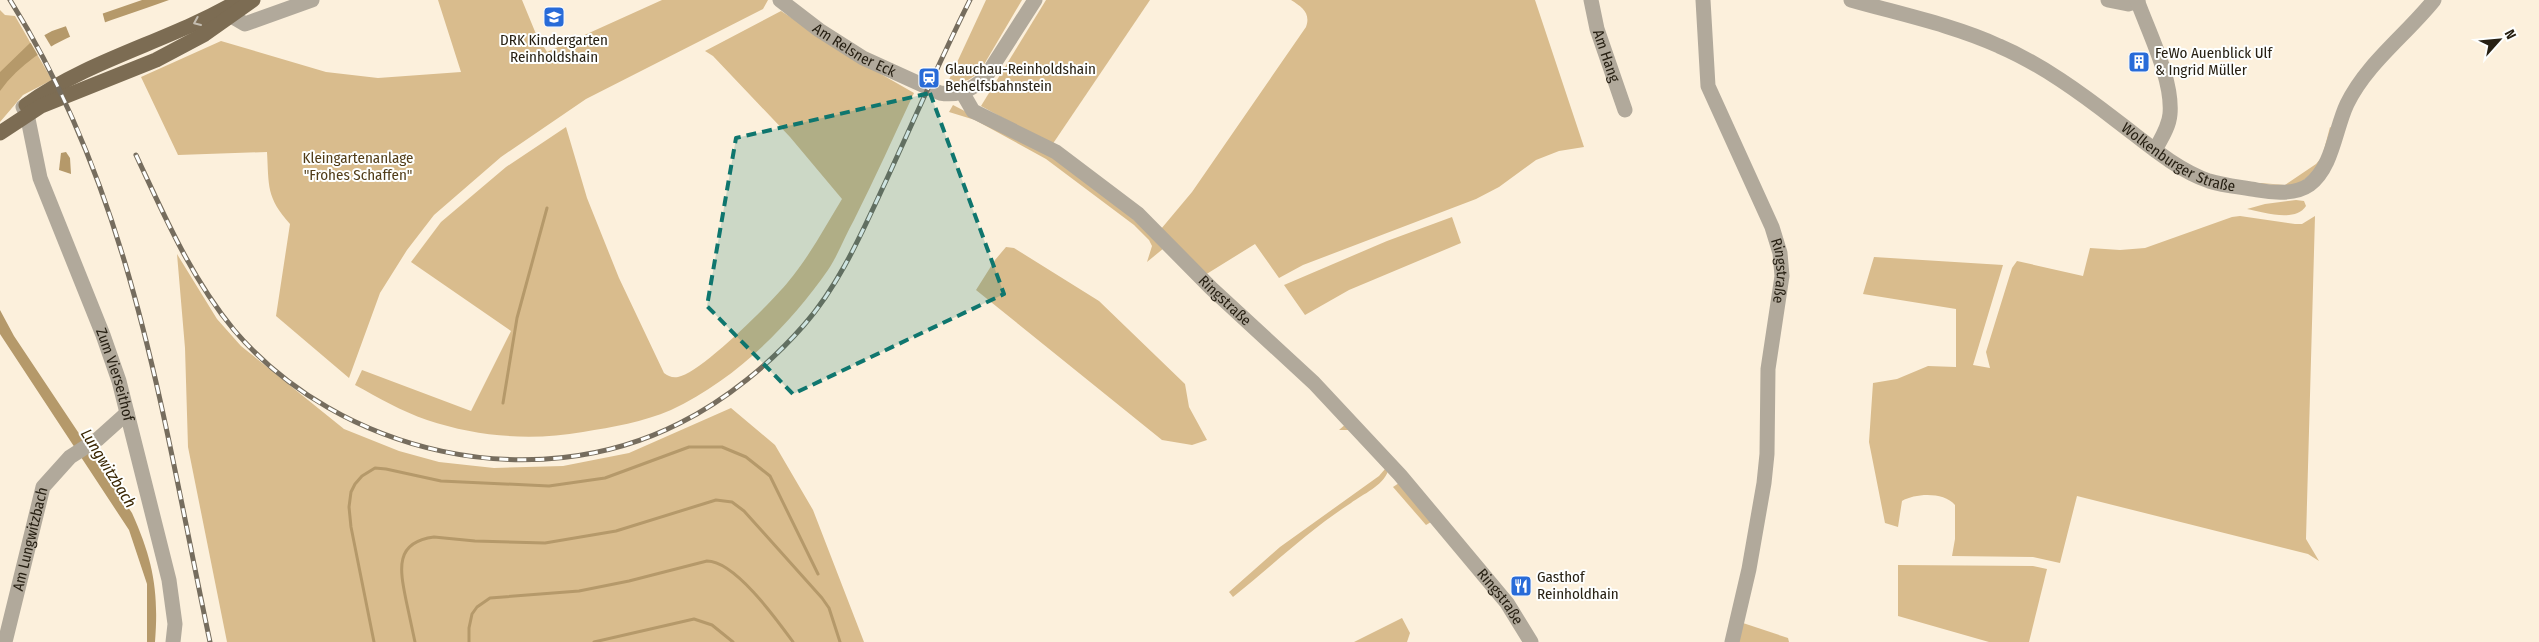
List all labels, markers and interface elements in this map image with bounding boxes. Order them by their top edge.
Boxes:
school or university icon: DRK Kindergarten Reinholdshain [542,5,566,29]
north arrow [2474,15,2524,65]
one-way arrow [193,17,201,27]
street label: Am Relsner Eck [809,19,899,81]
street label: Am Hang [1589,27,1624,84]
text: N [2501,27,2520,42]
place label: DRK Kindergarten Reinholdshain [500,31,608,66]
place label: FeWo Auenblick Ulf & Ingrid Müller [2155,44,2273,79]
building icon: FeWo Auenblick Ulf & Ingrid Müller [2127,50,2151,74]
place label: Glauchau-Reinholdshain Behelfsbahnstein [945,60,1096,95]
station icon: Glauchau-Reinholdshain Behelfsbahnstein [917,66,941,90]
street label: Wolkenburger Straße [2118,119,2237,196]
park label: Kleingartenanlage "Frohes Schaffen" [303,149,413,184]
street label: Ringstraße [1767,236,1791,305]
street label: Ringstraße [1195,272,1255,330]
street label: Zum Vierseithof [92,325,138,424]
water label: Lungwitzbach [77,425,140,511]
street label: Am Lungwitzbach [9,485,52,593]
street label: Ringstraße [1473,565,1527,628]
place label: Gasthof Reinholdhain [1537,568,1619,603]
restaurant icon: Gasthof Reinholdhain [1509,574,1533,598]

